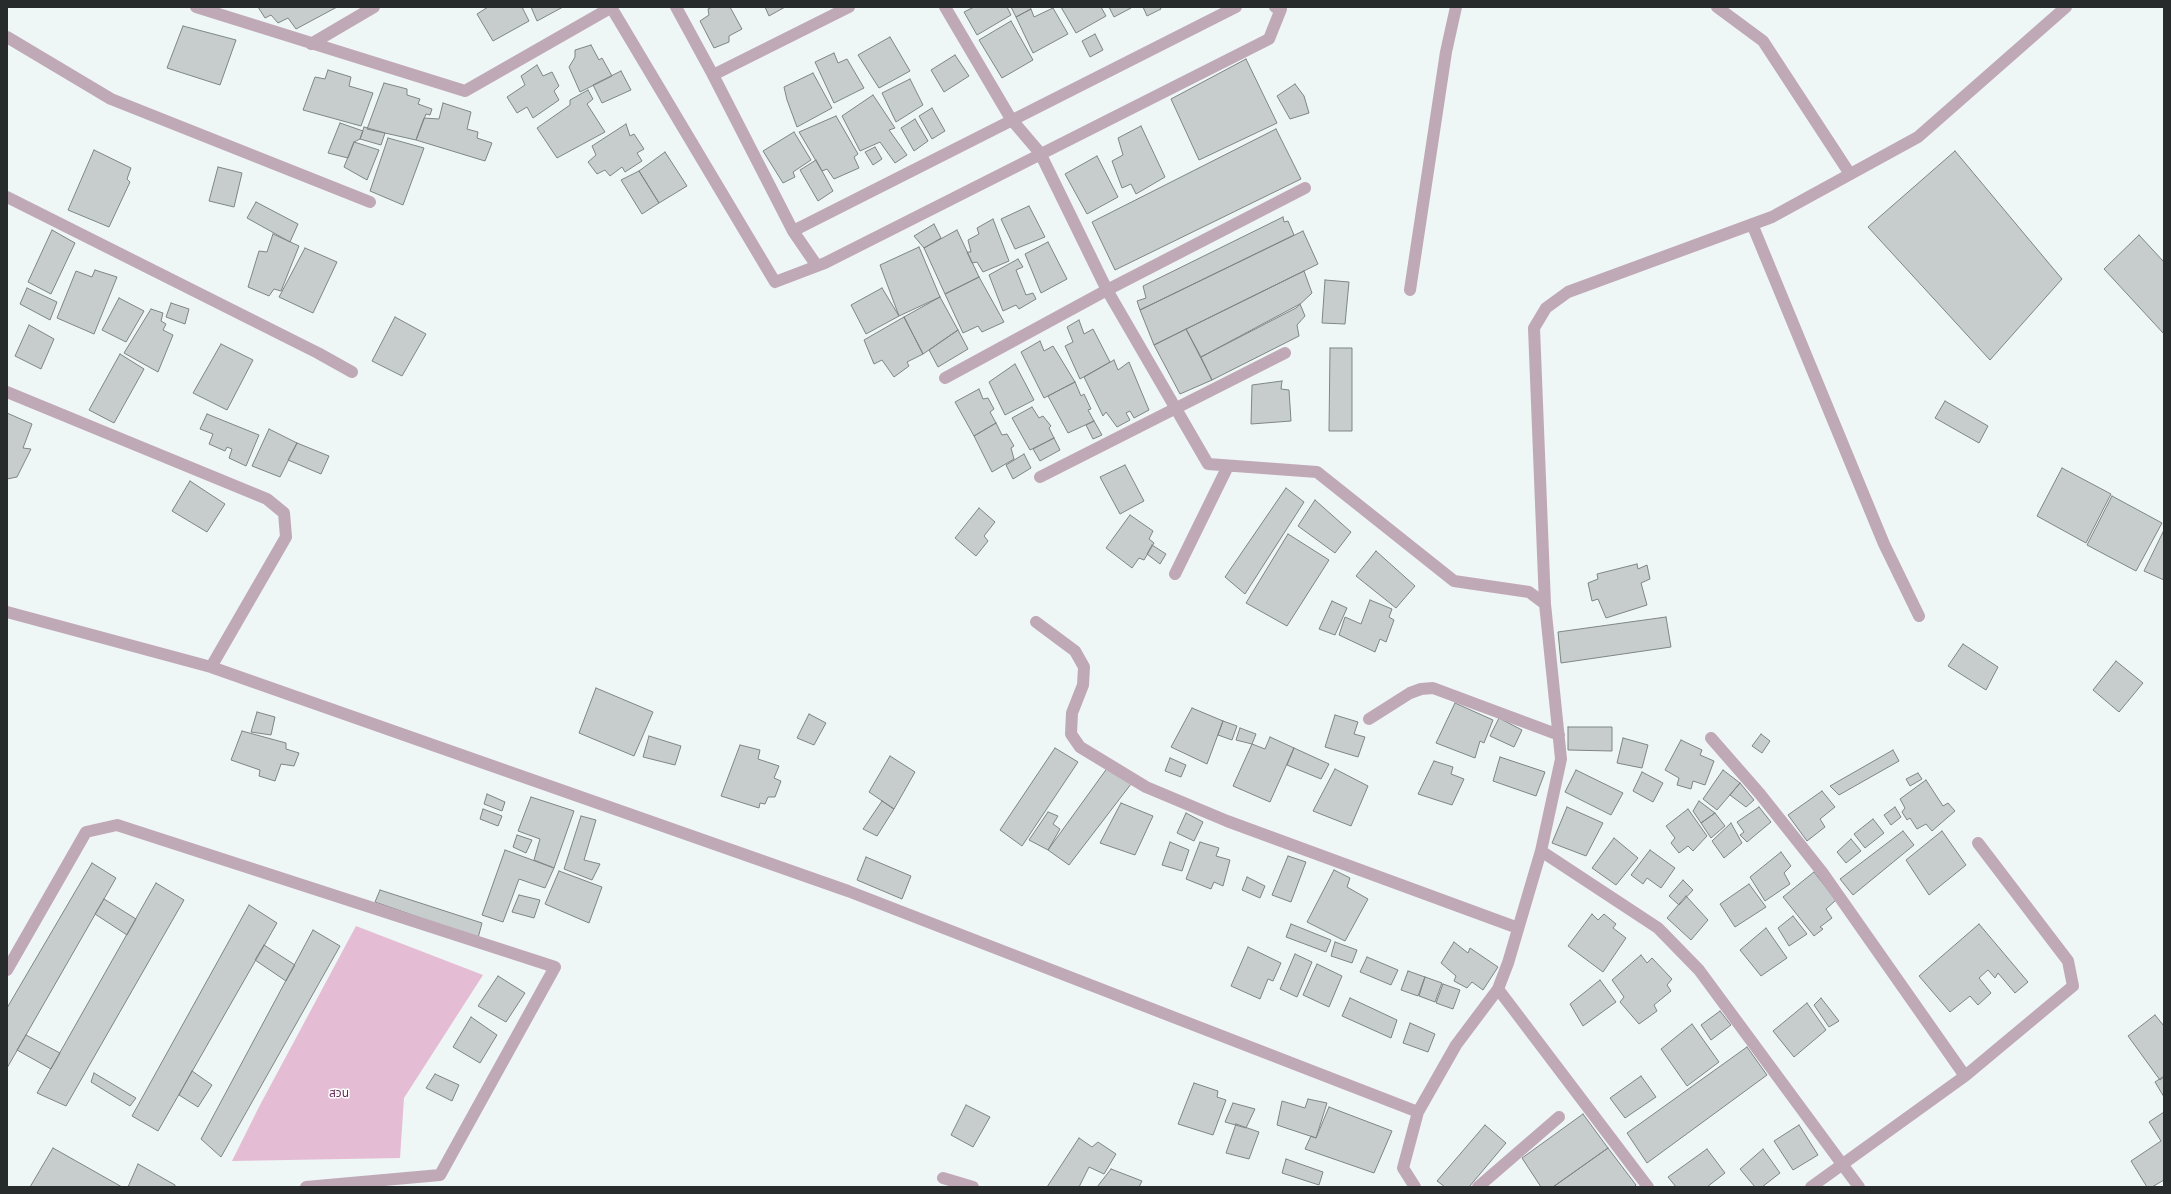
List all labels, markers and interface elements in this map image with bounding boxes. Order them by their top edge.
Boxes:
park label: สวน [329,1086,349,1100]

